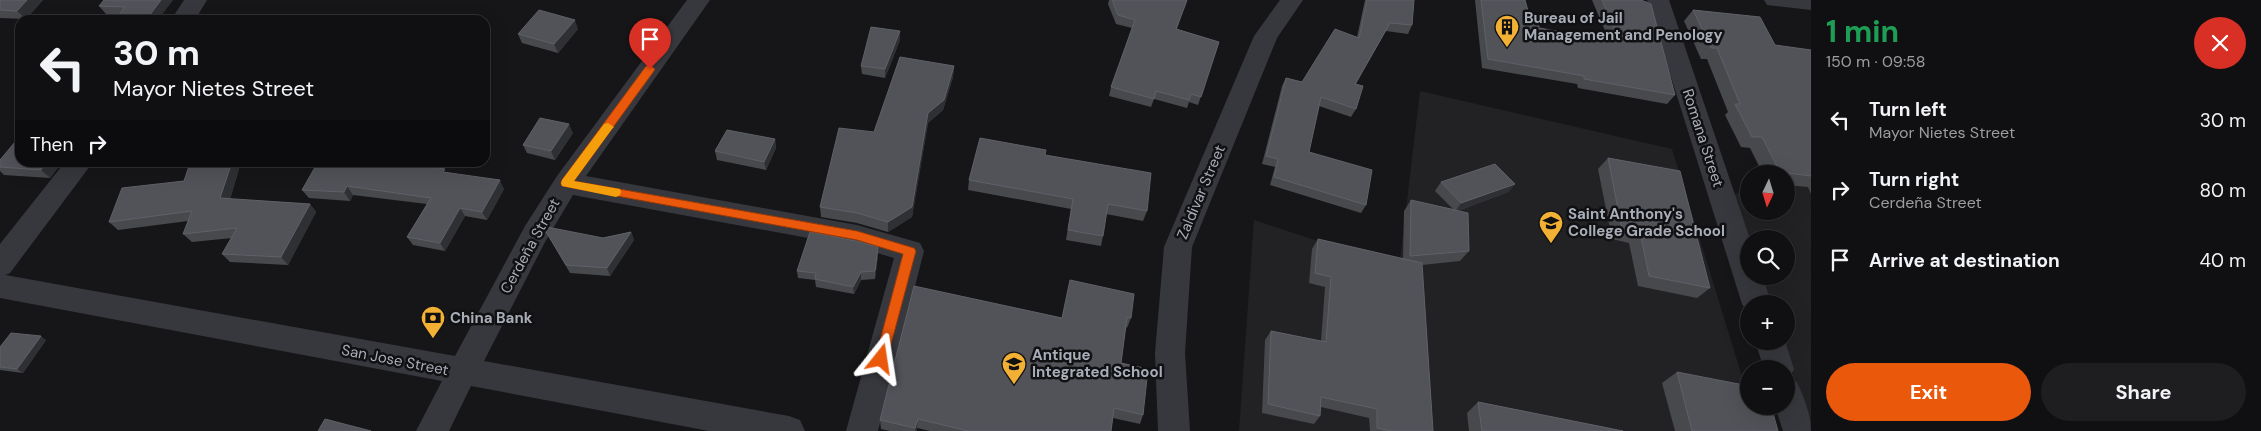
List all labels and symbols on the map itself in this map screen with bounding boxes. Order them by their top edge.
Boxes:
place label: Bureau of Jail Management and Penology [1524,8,1723,45]
building icon: Bureau of Jail Management and Penology [1494,14,1520,48]
pin [629,18,671,69]
street label: Romana Street [1678,86,1728,190]
street label: Zaldivar Street [1172,142,1230,242]
north arrow [1740,165,1795,220]
street label: Cerdeña Street [496,195,564,297]
place label: Saint Anthony's College Grade School [1568,204,1725,241]
school or university icon: Saint Anthony's College Grade School [1538,210,1564,244]
bank icon: China Bank [420,305,446,339]
place label: China Bank [450,308,533,328]
position arrow [854,332,906,384]
street label: San Jose Street [340,340,450,380]
place label: Antique Integrated School [1032,345,1163,382]
school or university icon: Antique Integrated School [1001,351,1027,385]

